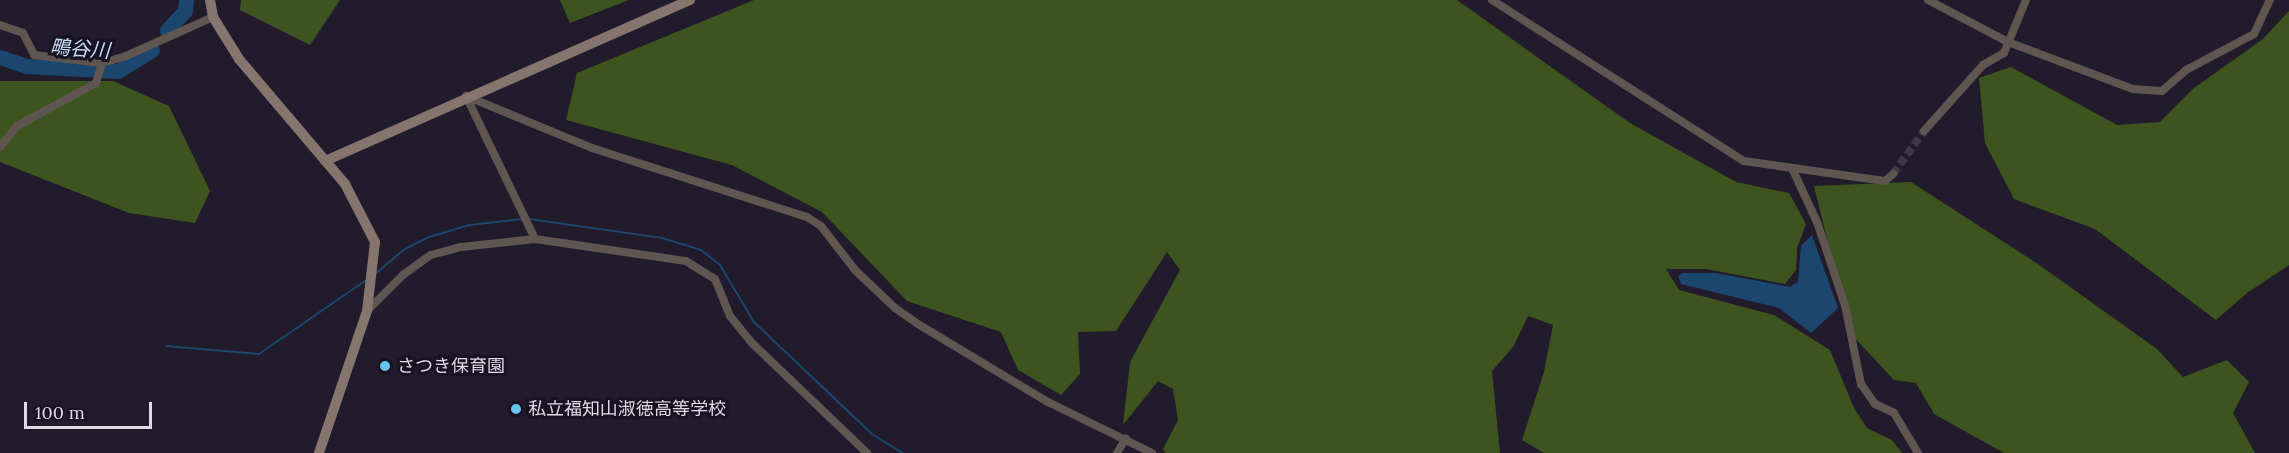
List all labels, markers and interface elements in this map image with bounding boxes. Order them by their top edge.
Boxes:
water label: 鴫谷川 [49,34,111,62]
place label: さつき保育園 [397,355,505,377]
marker: さつき保育園 [378,359,392,373]
scale bar [27,390,154,428]
place label: 私立福知山淑徳高等学校 [528,398,726,420]
text: 100 m [35,401,85,424]
marker: 私立福知山淑徳高等学校 [509,402,523,416]

